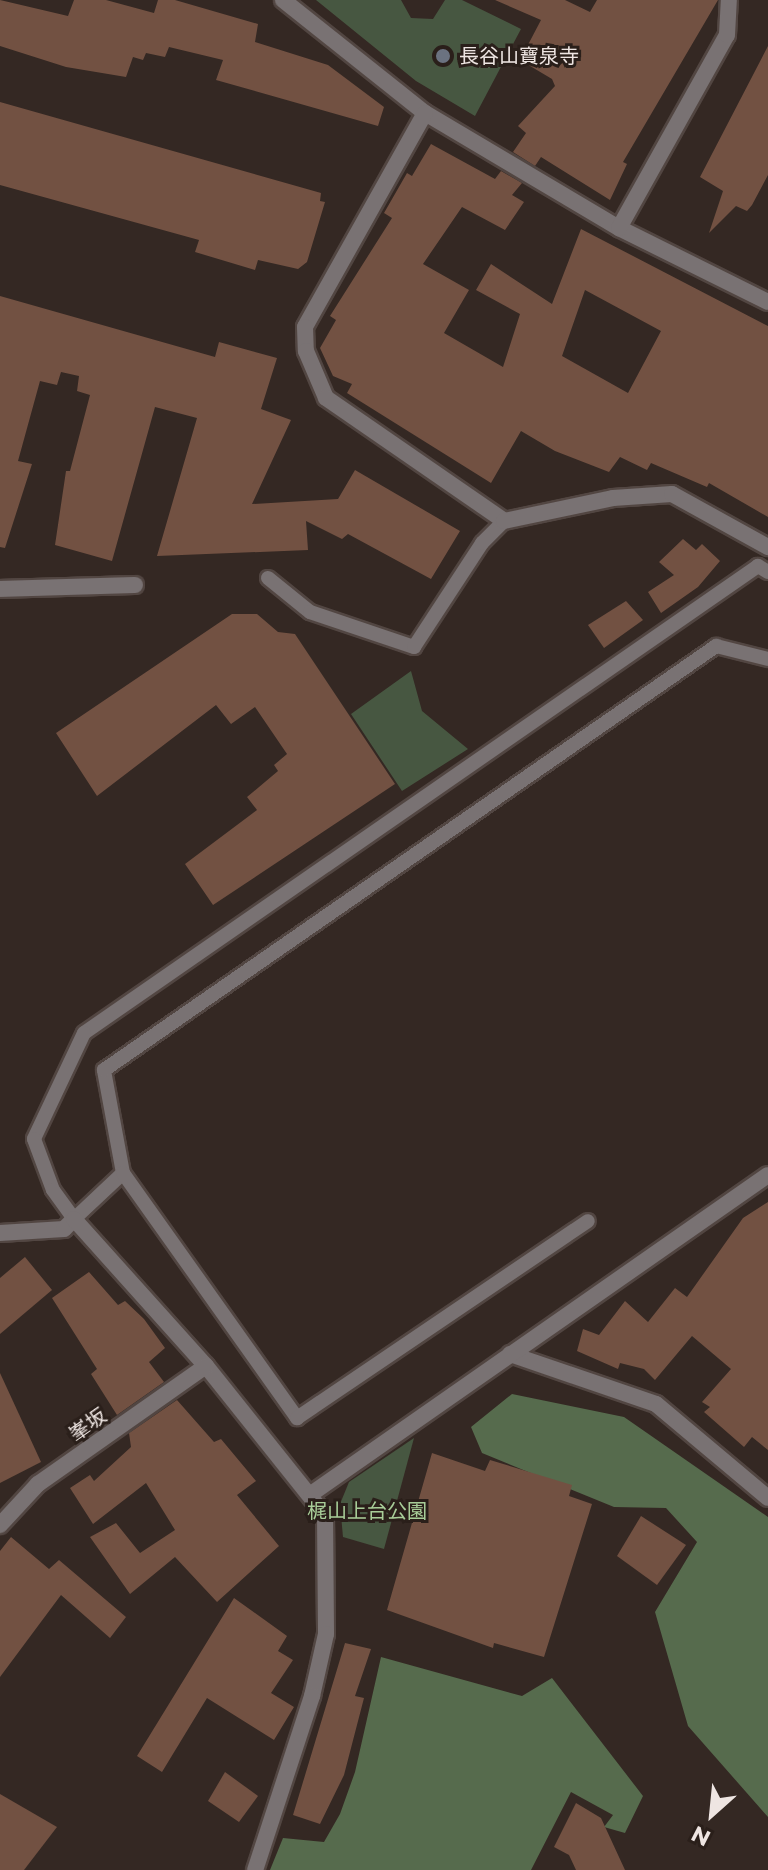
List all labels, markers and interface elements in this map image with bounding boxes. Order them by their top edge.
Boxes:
place label: 長谷山寶泉寺 [459,44,579,68]
marker: 長谷山寶泉寺 [434,47,452,65]
street label: 峯坂 [65,1404,111,1446]
park label: 梶山上台公園 [307,1499,427,1523]
north arrow [672,1774,752,1854]
text: N [687,1820,715,1852]

